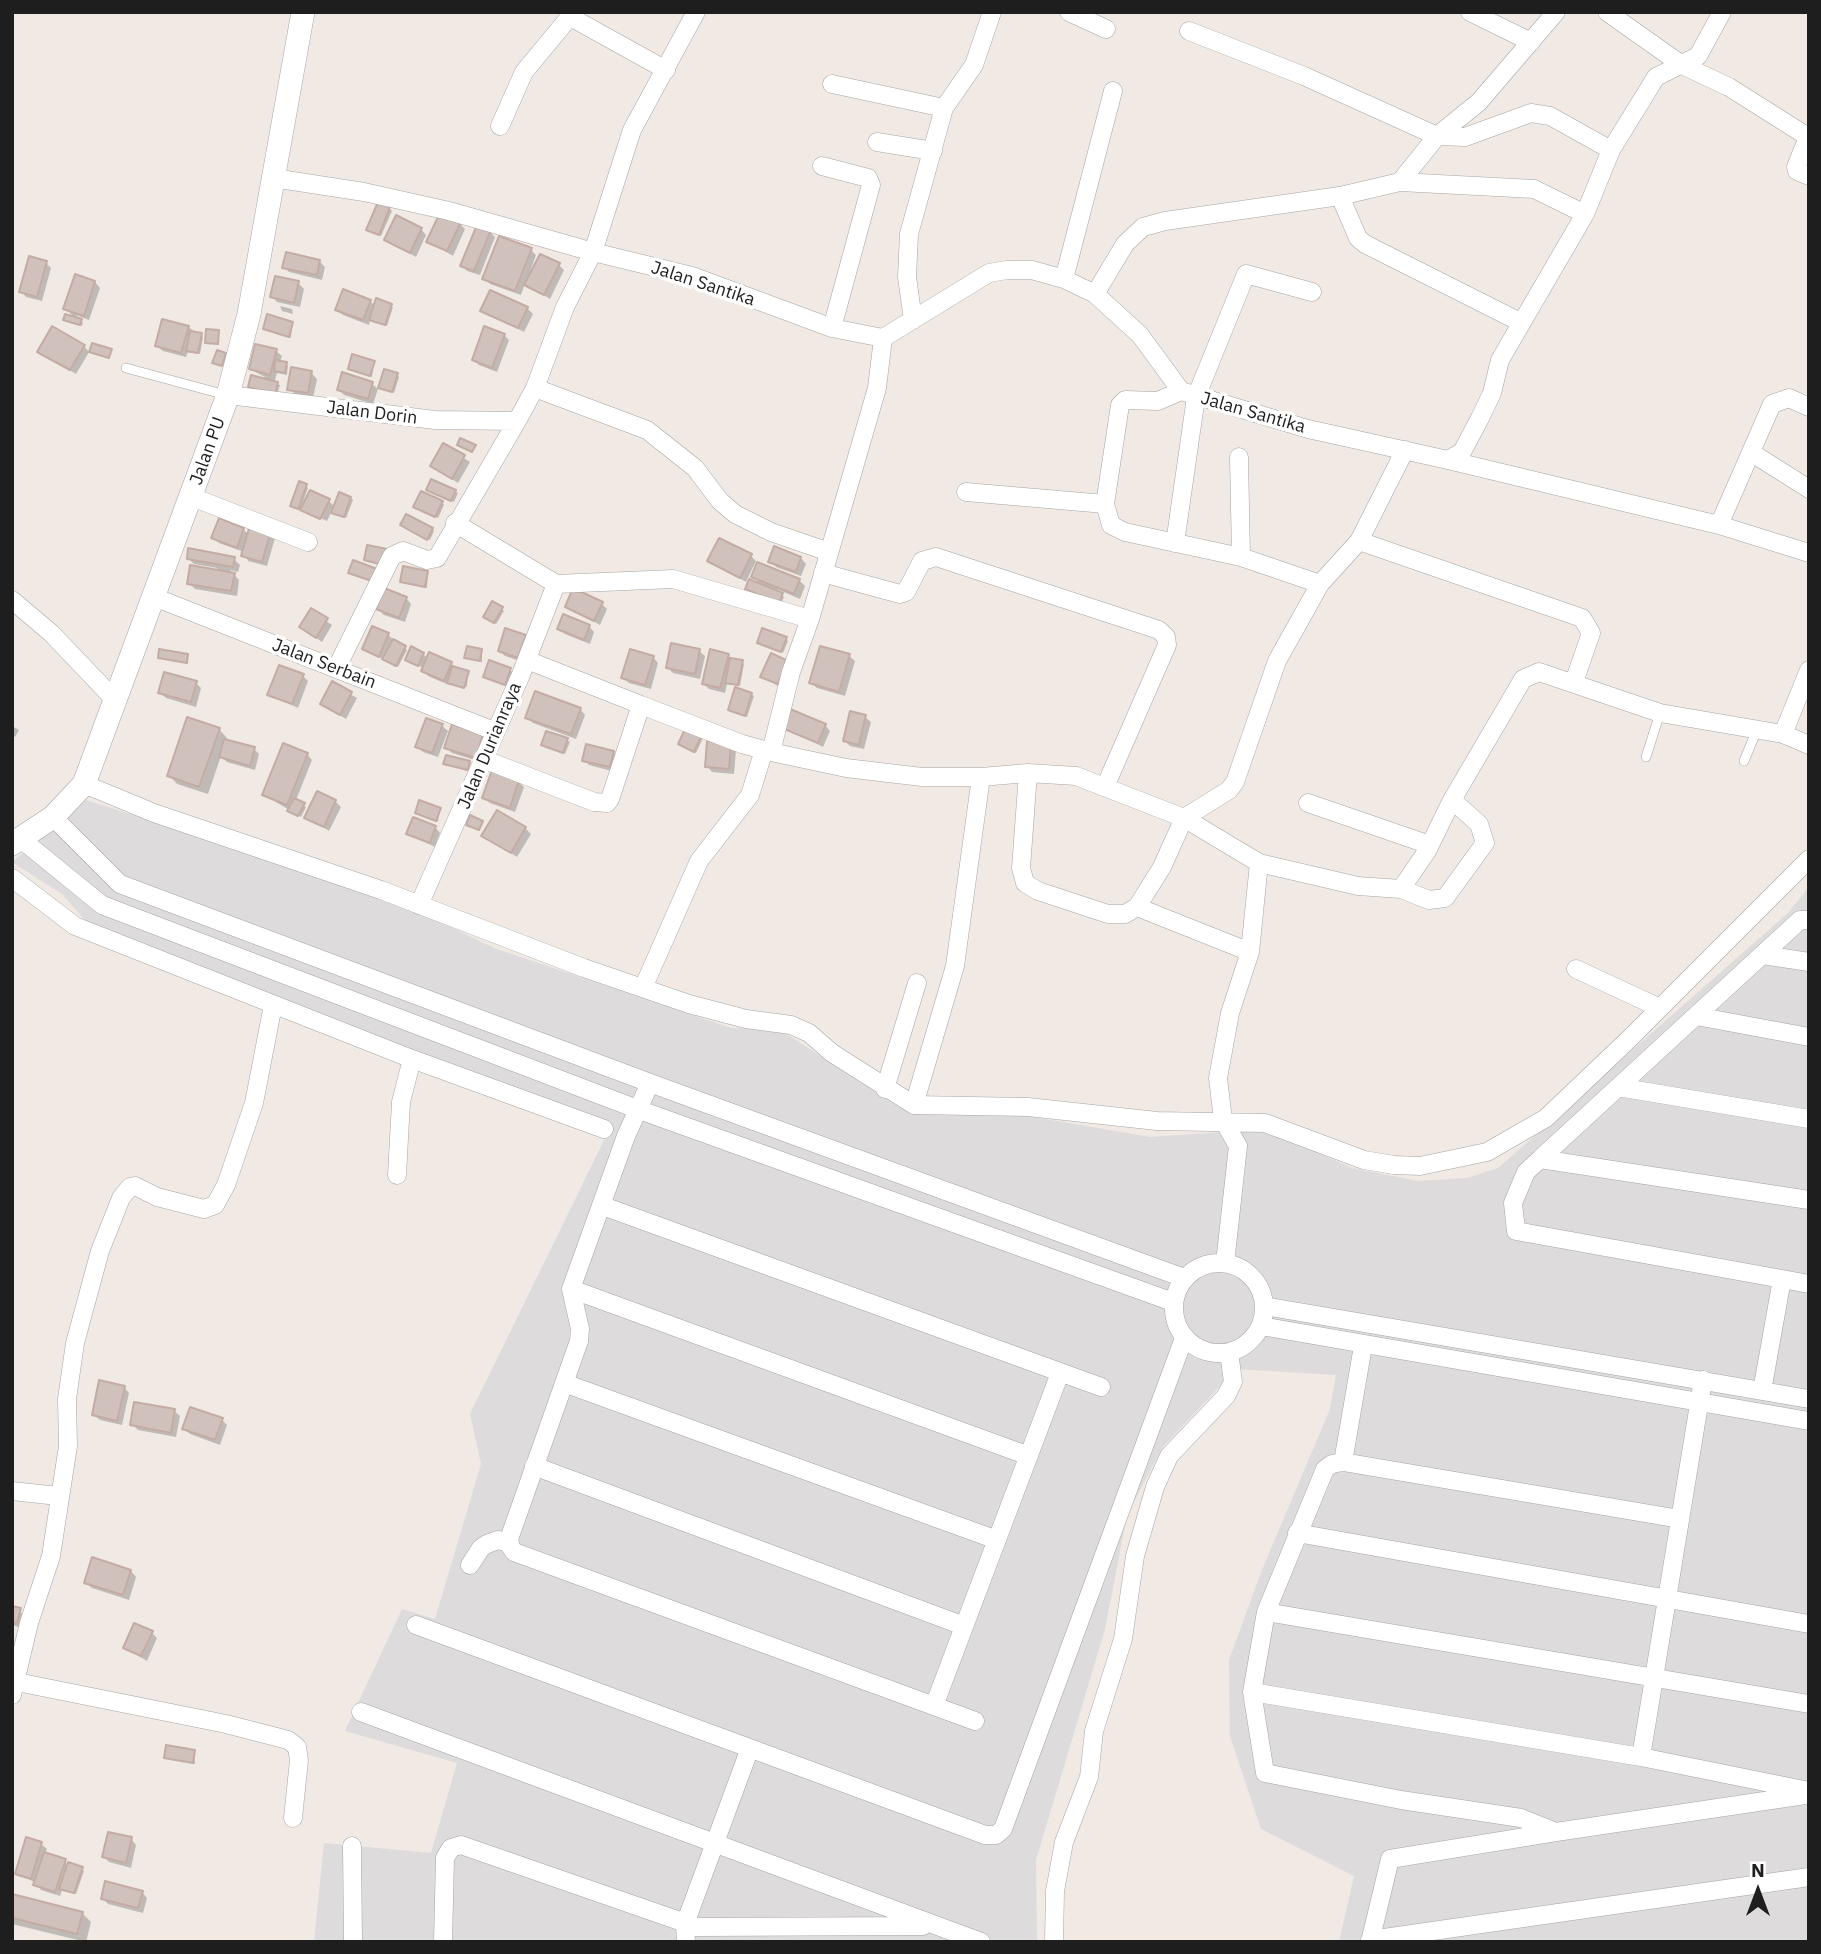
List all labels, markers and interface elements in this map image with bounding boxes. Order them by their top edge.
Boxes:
street label: Jalan Santika [648,257,758,311]
street label: Jalan Santika [1198,388,1308,438]
street label: Jalan Dorin [325,397,419,429]
street label: Jalan PU [186,414,230,488]
street label: Jalan Serbain [269,634,379,694]
street label: Jalan Durianraya [454,679,526,813]
north arrow [1723,1856,1793,1926]
text: N [1751,1858,1765,1882]

